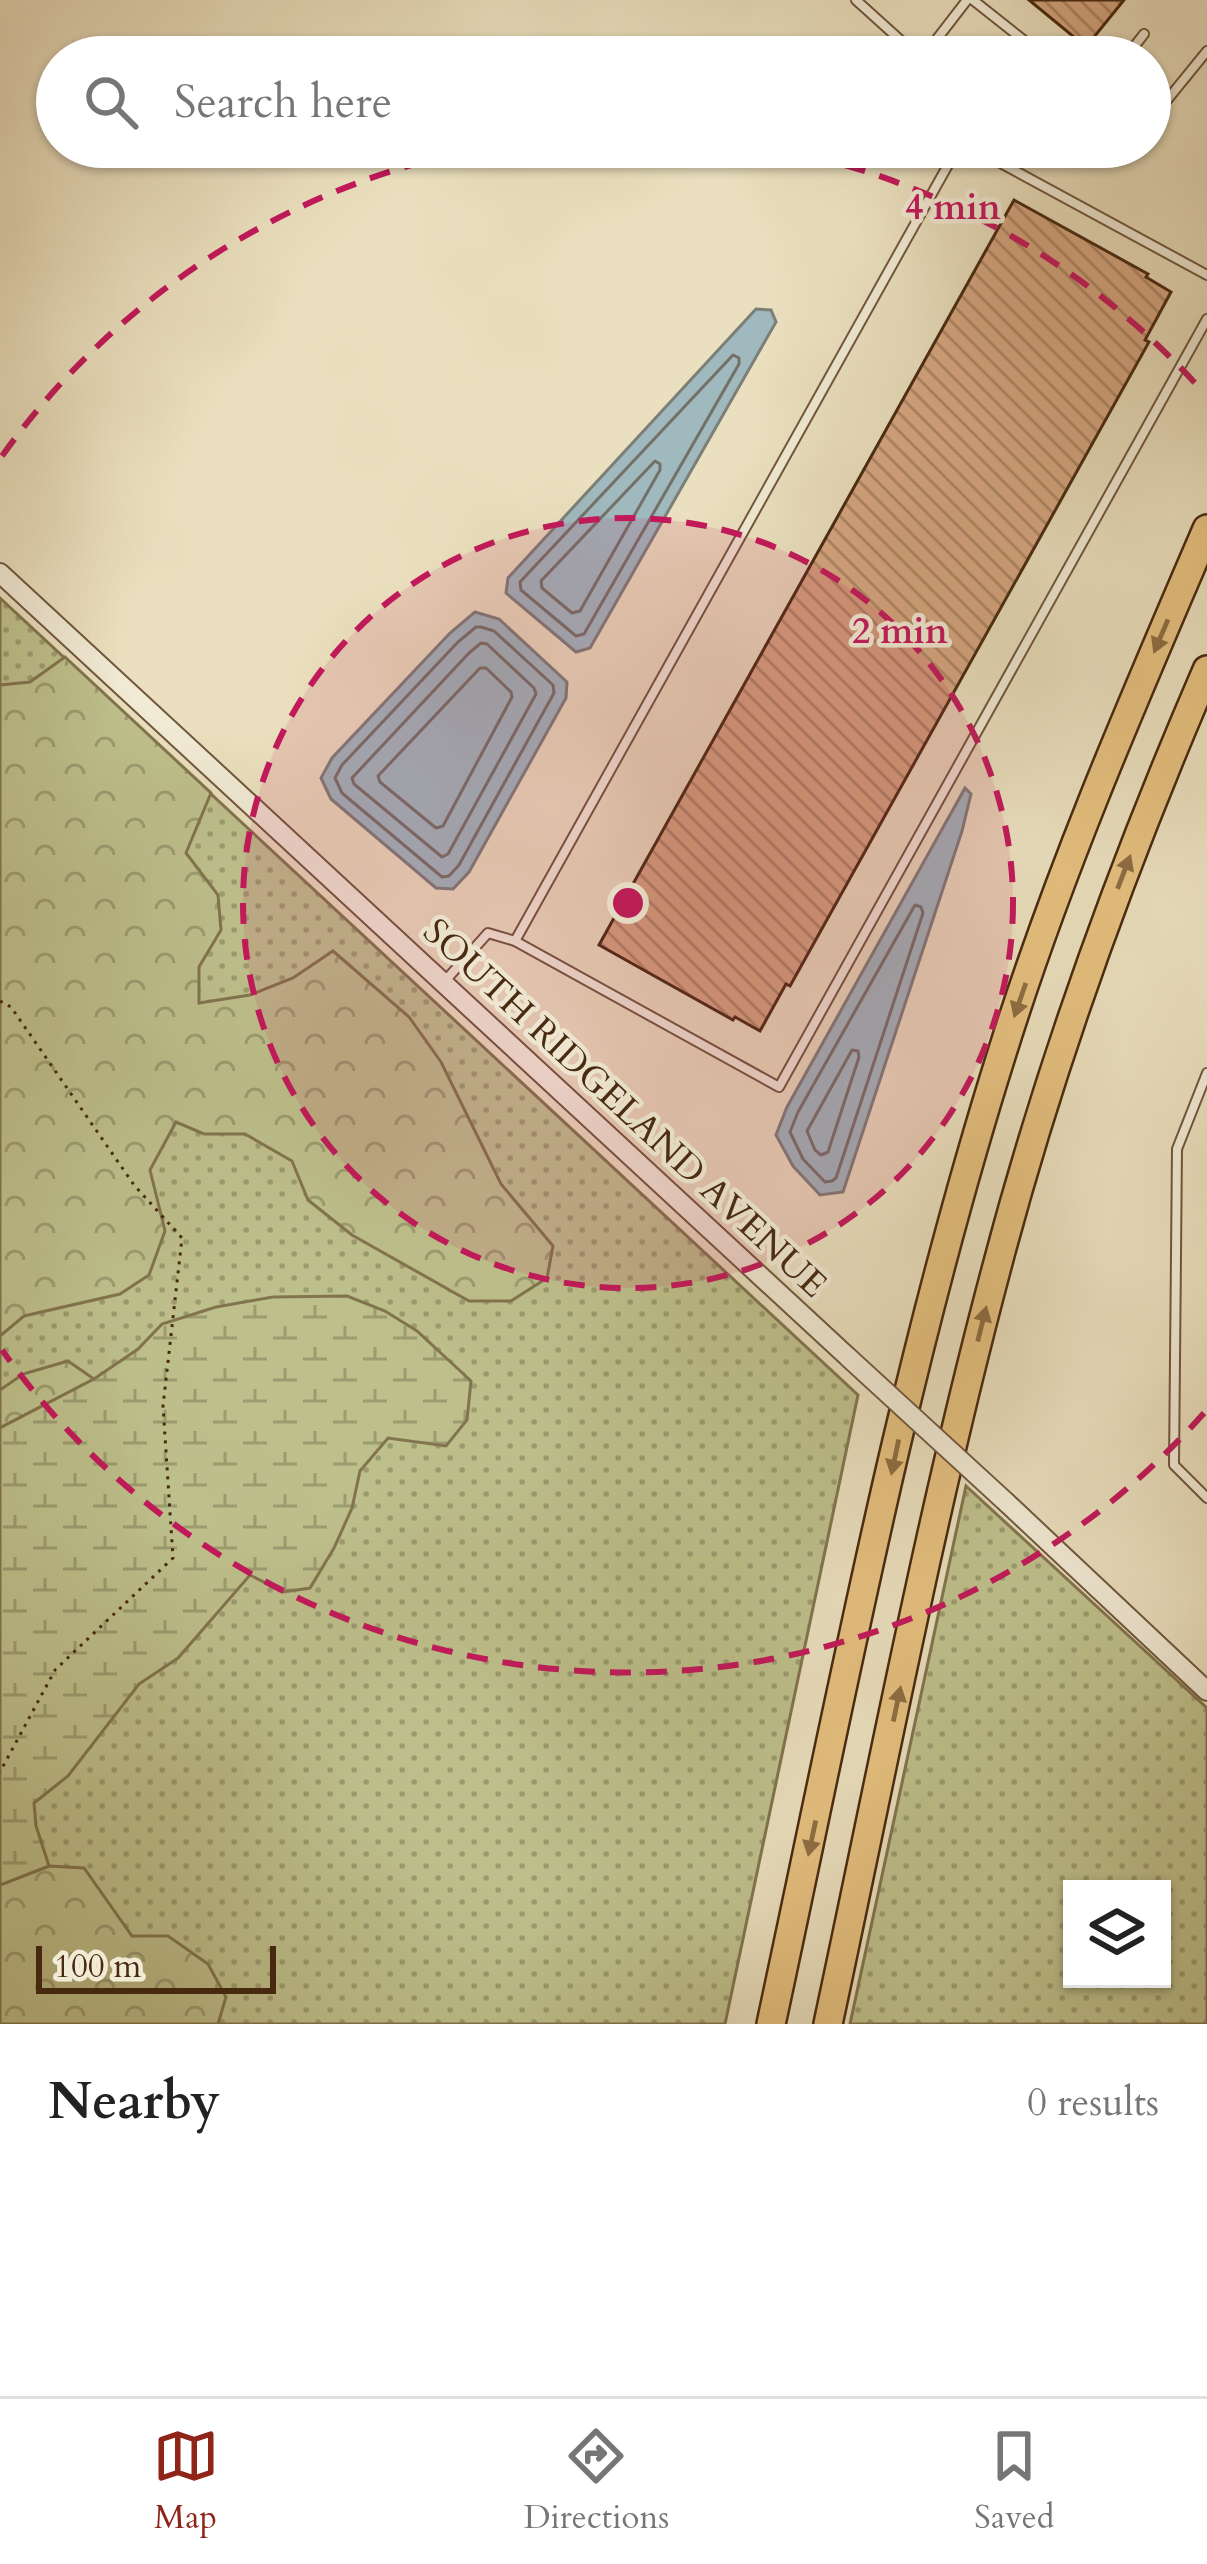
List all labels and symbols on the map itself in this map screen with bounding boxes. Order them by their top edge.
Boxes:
text: 4 min [905,183,1001,232]
text: 2 min [852,607,948,656]
one-way arrow [1151,619,1170,655]
one-way arrow [1115,853,1134,889]
centre of rings [607,882,649,924]
street label: SOUTH RIDGELAND AVENUE [412,908,838,1309]
one-way arrow [1009,982,1028,1019]
one-way arrow [973,1305,992,1342]
one-way arrow [884,1438,903,1476]
one-way arrow [888,1685,907,1723]
one-way arrow [801,1819,820,1857]
scale bar [36,1940,276,1993]

